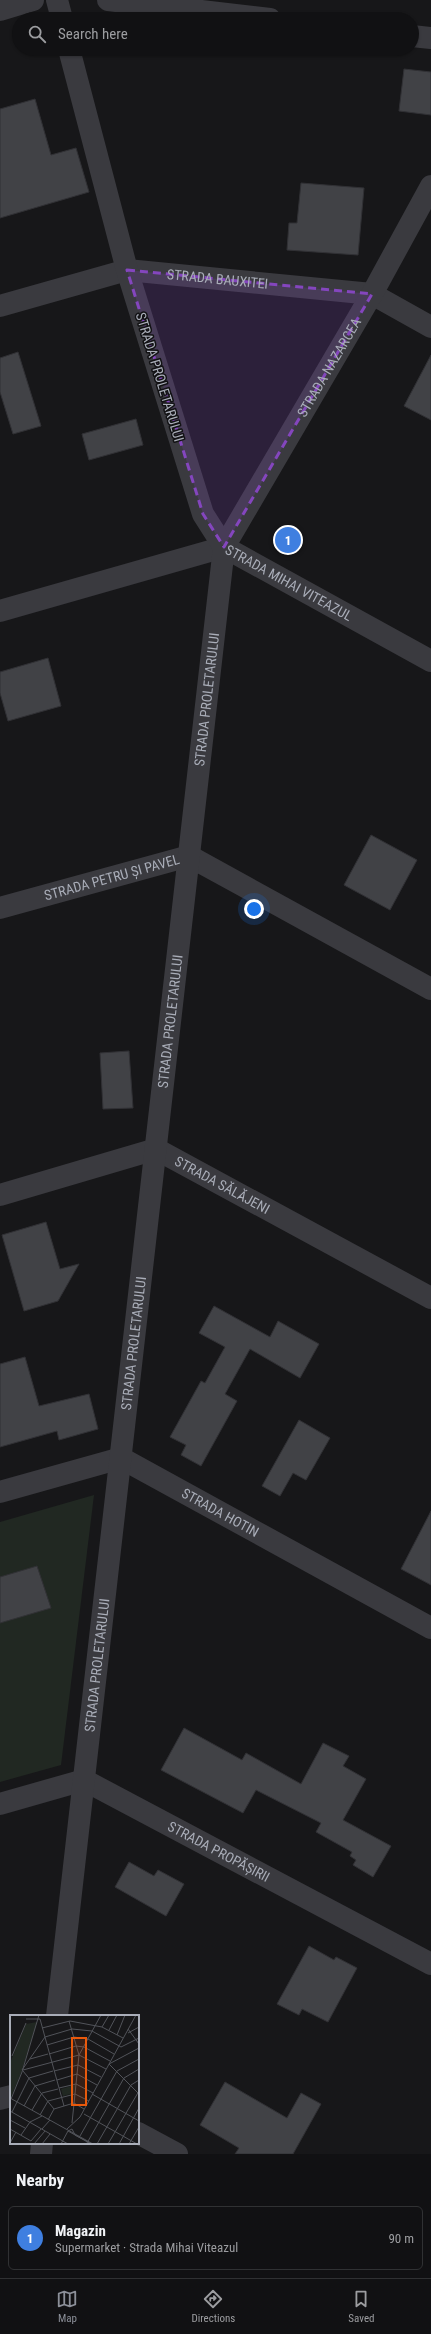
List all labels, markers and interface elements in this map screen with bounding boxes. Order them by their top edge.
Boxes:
search box [12,12,419,56]
icon: search [26,23,48,45]
text: Search here [58,25,128,43]
street label: STRADA BAUXITEI [166,266,269,292]
street label: STRADA PROLETARULUI [133,310,187,444]
street label: STRADA NAZARCEA [294,315,364,420]
pin: 1 [275,525,301,555]
street label: STRADA MIHAI VITEAZUL [223,541,355,624]
street label: STRADA PROLETARULUI [191,632,222,767]
street label: STRADA PETRU ȘI PAVEL [42,851,182,903]
your location [244,899,264,919]
street label: STRADA PROLETARULUI [155,954,186,1089]
street label: STRADA SĂLĂJENI [172,1153,272,1217]
street label: STRADA PROLETARULUI [118,1276,149,1411]
street label: STRADA HOTIN [179,1485,262,1540]
street label: STRADA PROLETARULUI [81,1598,112,1733]
street label: STRADA PROPĂȘIRII [165,1818,273,1885]
inset map [10,2015,139,2144]
text: Nearby [16,2170,64,2190]
text: Magazin [55,2222,106,2240]
text: 1 [27,2231,33,2246]
text: 90 m [388,2231,414,2246]
text: Supermarket · Strada Mihai Viteazul [55,2240,238,2255]
tab: Map [56,2288,78,2325]
tab: Directions [191,2288,235,2325]
tab: Saved [348,2288,375,2325]

